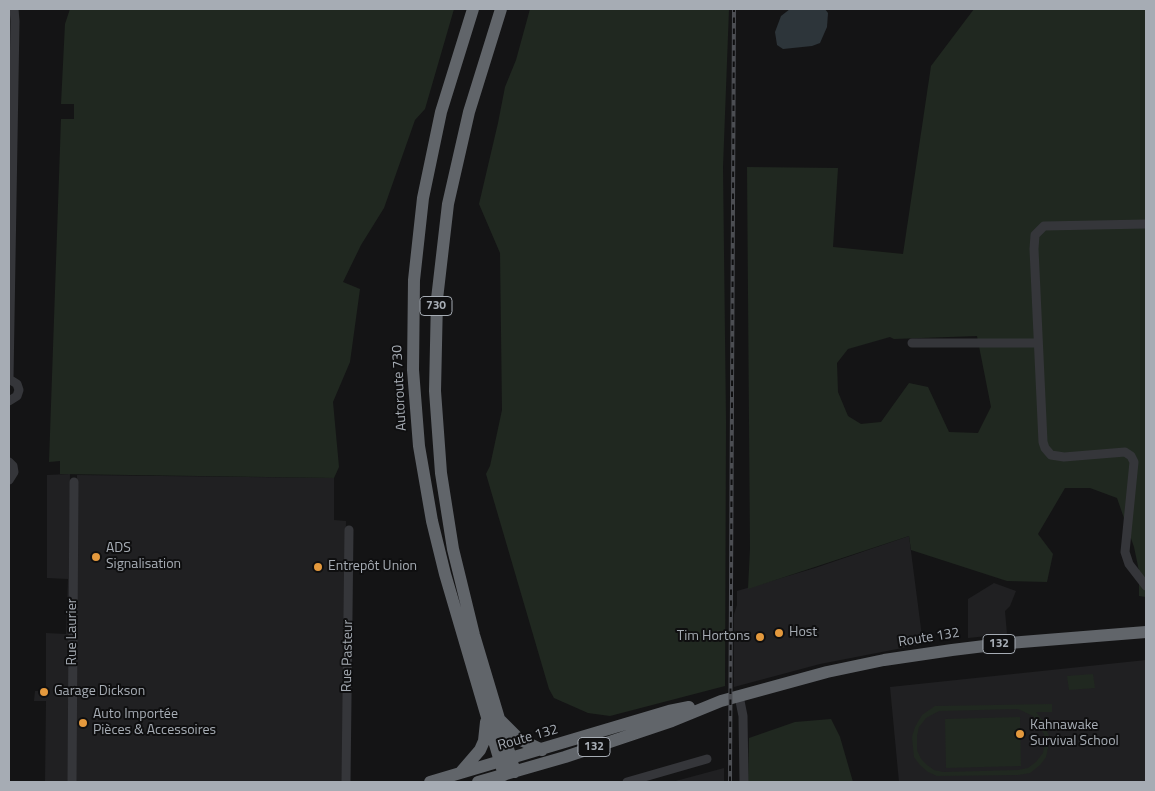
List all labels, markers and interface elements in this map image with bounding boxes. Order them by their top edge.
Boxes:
road number: 730 [420,296,452,316]
street label: Autoroute 730 [389,345,411,431]
place label: ADS Signalisation [106,541,181,574]
marker: ADS Signalisation [90,551,102,563]
place label: Entrepôt Union [328,559,417,575]
marker: Entrepôt Union [312,561,324,573]
street label: Rue Laurier [65,598,81,666]
street label: Rue Pasteur [339,620,357,692]
place label: Host [789,625,817,641]
street label: Route 132 [897,625,961,651]
marker: Host [773,627,785,639]
place label: Tim Hortons [677,629,750,645]
marker: Tim Hortons [754,631,766,643]
road number: 132 [983,634,1015,654]
place label: Garage Dickson [54,684,145,700]
marker: Garage Dickson [38,686,50,698]
place label: Auto Importée Pièces & Accessoires [93,707,216,740]
marker: Auto Importée Pièces & Accessoires [77,717,89,729]
place label: Kahnawake Survival School [1030,718,1119,750]
street label: Route 132 [496,721,560,755]
marker: Kahnawake Survival School [1014,728,1026,740]
road number: 132 [578,738,610,756]

